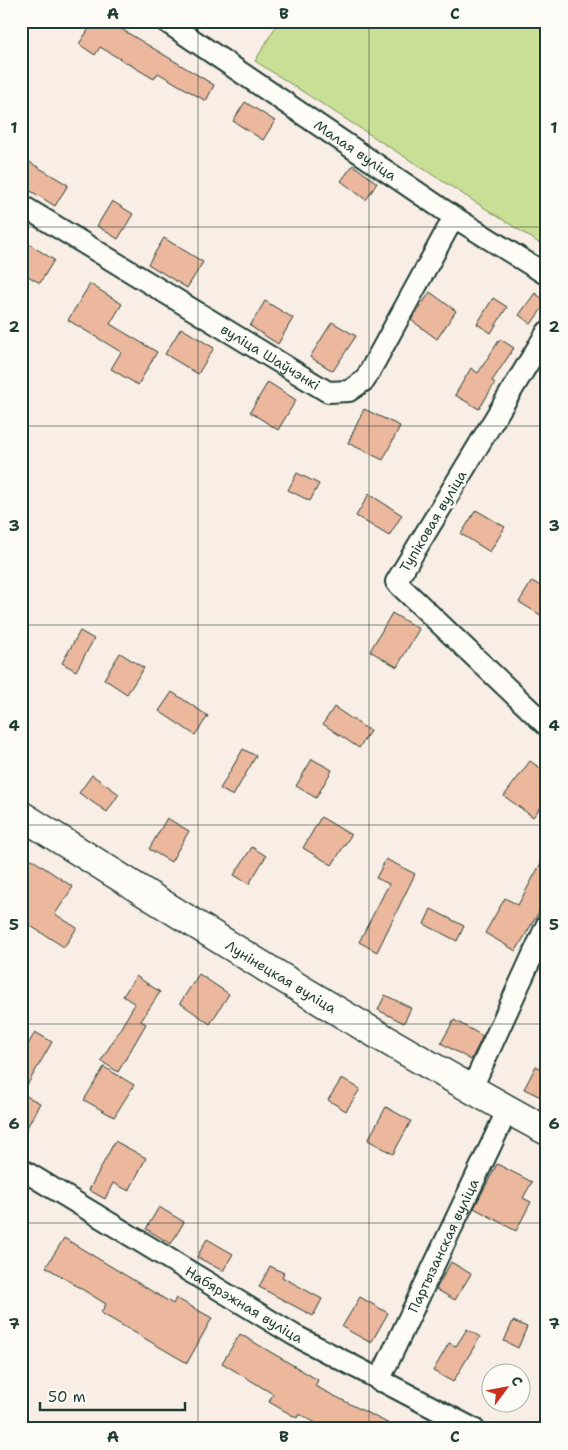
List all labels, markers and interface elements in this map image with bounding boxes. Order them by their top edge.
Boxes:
text: A [107,3,119,24]
text: B [279,3,289,24]
text: C [450,3,460,24]
street label: Малая вуліца [311,116,400,185]
text: 1 [10,117,18,138]
text: 1 [550,117,558,138]
text: 2 [8,316,20,337]
text: 2 [548,316,560,337]
street label: вуліца Шаўчэнкі [217,320,323,394]
street label: Тупіковая вуліца [396,467,471,575]
text: 3 [8,515,20,536]
text: 3 [548,515,560,536]
text: 4 [8,715,20,736]
text: 4 [548,715,560,736]
text: 5 [9,914,19,935]
text: 5 [549,914,559,935]
street label: Лунінецкая вуліца [222,936,340,1017]
text: 6 [8,1113,20,1134]
text: 6 [548,1113,560,1134]
street label: Партызанская вуліца [404,1175,483,1315]
street label: Набярэжная вуліца [182,1262,306,1347]
text: 7 [8,1313,20,1334]
text: 7 [548,1313,560,1334]
north arrow [480,1362,530,1412]
text: С [507,1373,527,1390]
scale bar [40,1380,185,1412]
text: 50 m [48,1387,86,1407]
text: A [107,1426,119,1447]
text: B [279,1426,289,1447]
text: C [450,1426,460,1447]

